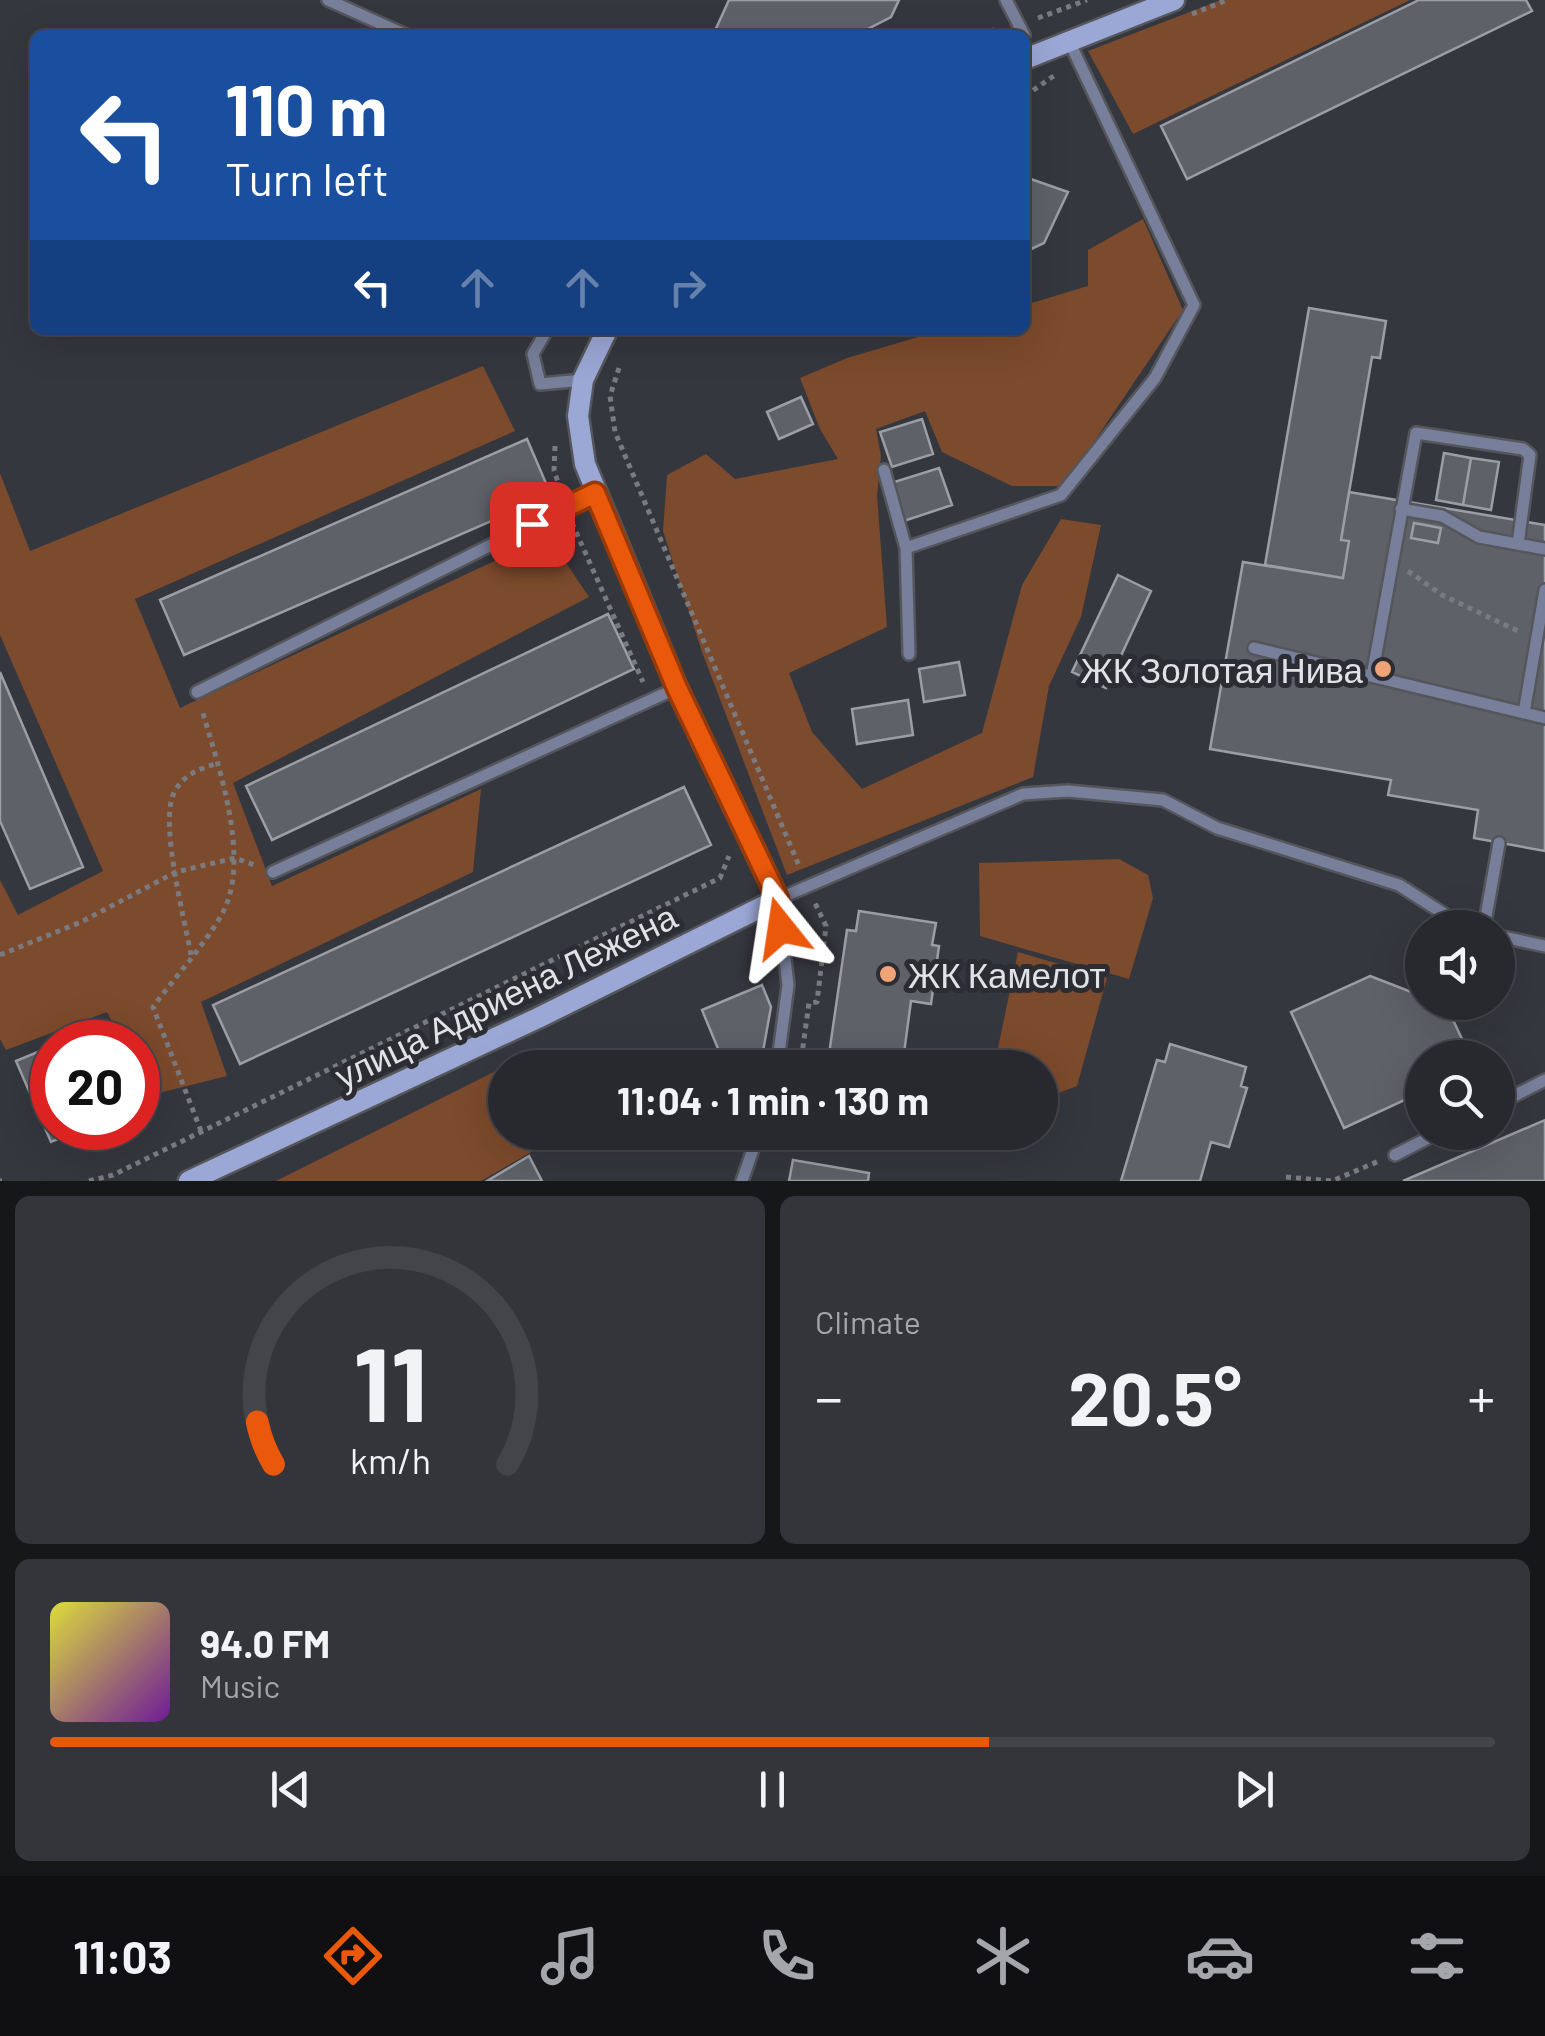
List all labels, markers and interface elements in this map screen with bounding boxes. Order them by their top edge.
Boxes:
text: 110 m [225,66,387,150]
icon: left [60,70,190,200]
text: Turn left [225,151,389,205]
icon: left [345,260,400,315]
icon: ahead [450,260,505,315]
icon: ahead [555,260,610,315]
icon: right [660,260,715,315]
pin [490,482,575,567]
icon: arrive [505,497,560,552]
place label: ЖК Золотая Нива [1080,648,1364,690]
marker: ЖК Золотая Нива [1372,658,1394,680]
position arrow [729,876,833,980]
street label: улица Адриена Лежена [327,894,683,1096]
map controls [1405,910,1515,1150]
button: sound [1405,910,1515,1020]
place label: ЖК Камелот [908,953,1105,995]
marker: ЖК Камелот [877,963,899,985]
speed limit sign: 20 [30,1020,160,1150]
button: search [1405,1040,1515,1150]
text: 11:04 · 1 min · 130 m [617,1077,929,1123]
text: Climate [815,1302,921,1340]
text: 11 [353,1318,427,1443]
text: 20.5° [1068,1351,1242,1441]
text: − [815,1363,843,1429]
text: + [1467,1363,1495,1429]
text: km/h [350,1438,430,1481]
text: 94.0 FM [200,1620,330,1666]
text: Music [200,1666,280,1704]
icon: previous [263,1762,318,1817]
icon: pause [745,1762,800,1817]
icon: next [1227,1762,1282,1817]
icon: directions [318,1921,388,1991]
icon: music [535,1921,605,1991]
icon: phone [752,1921,822,1991]
icon: climate [968,1921,1038,1991]
icon: car [1185,1921,1255,1991]
icon: filters [1402,1921,1472,1991]
text: 11:03 [73,1929,172,1983]

